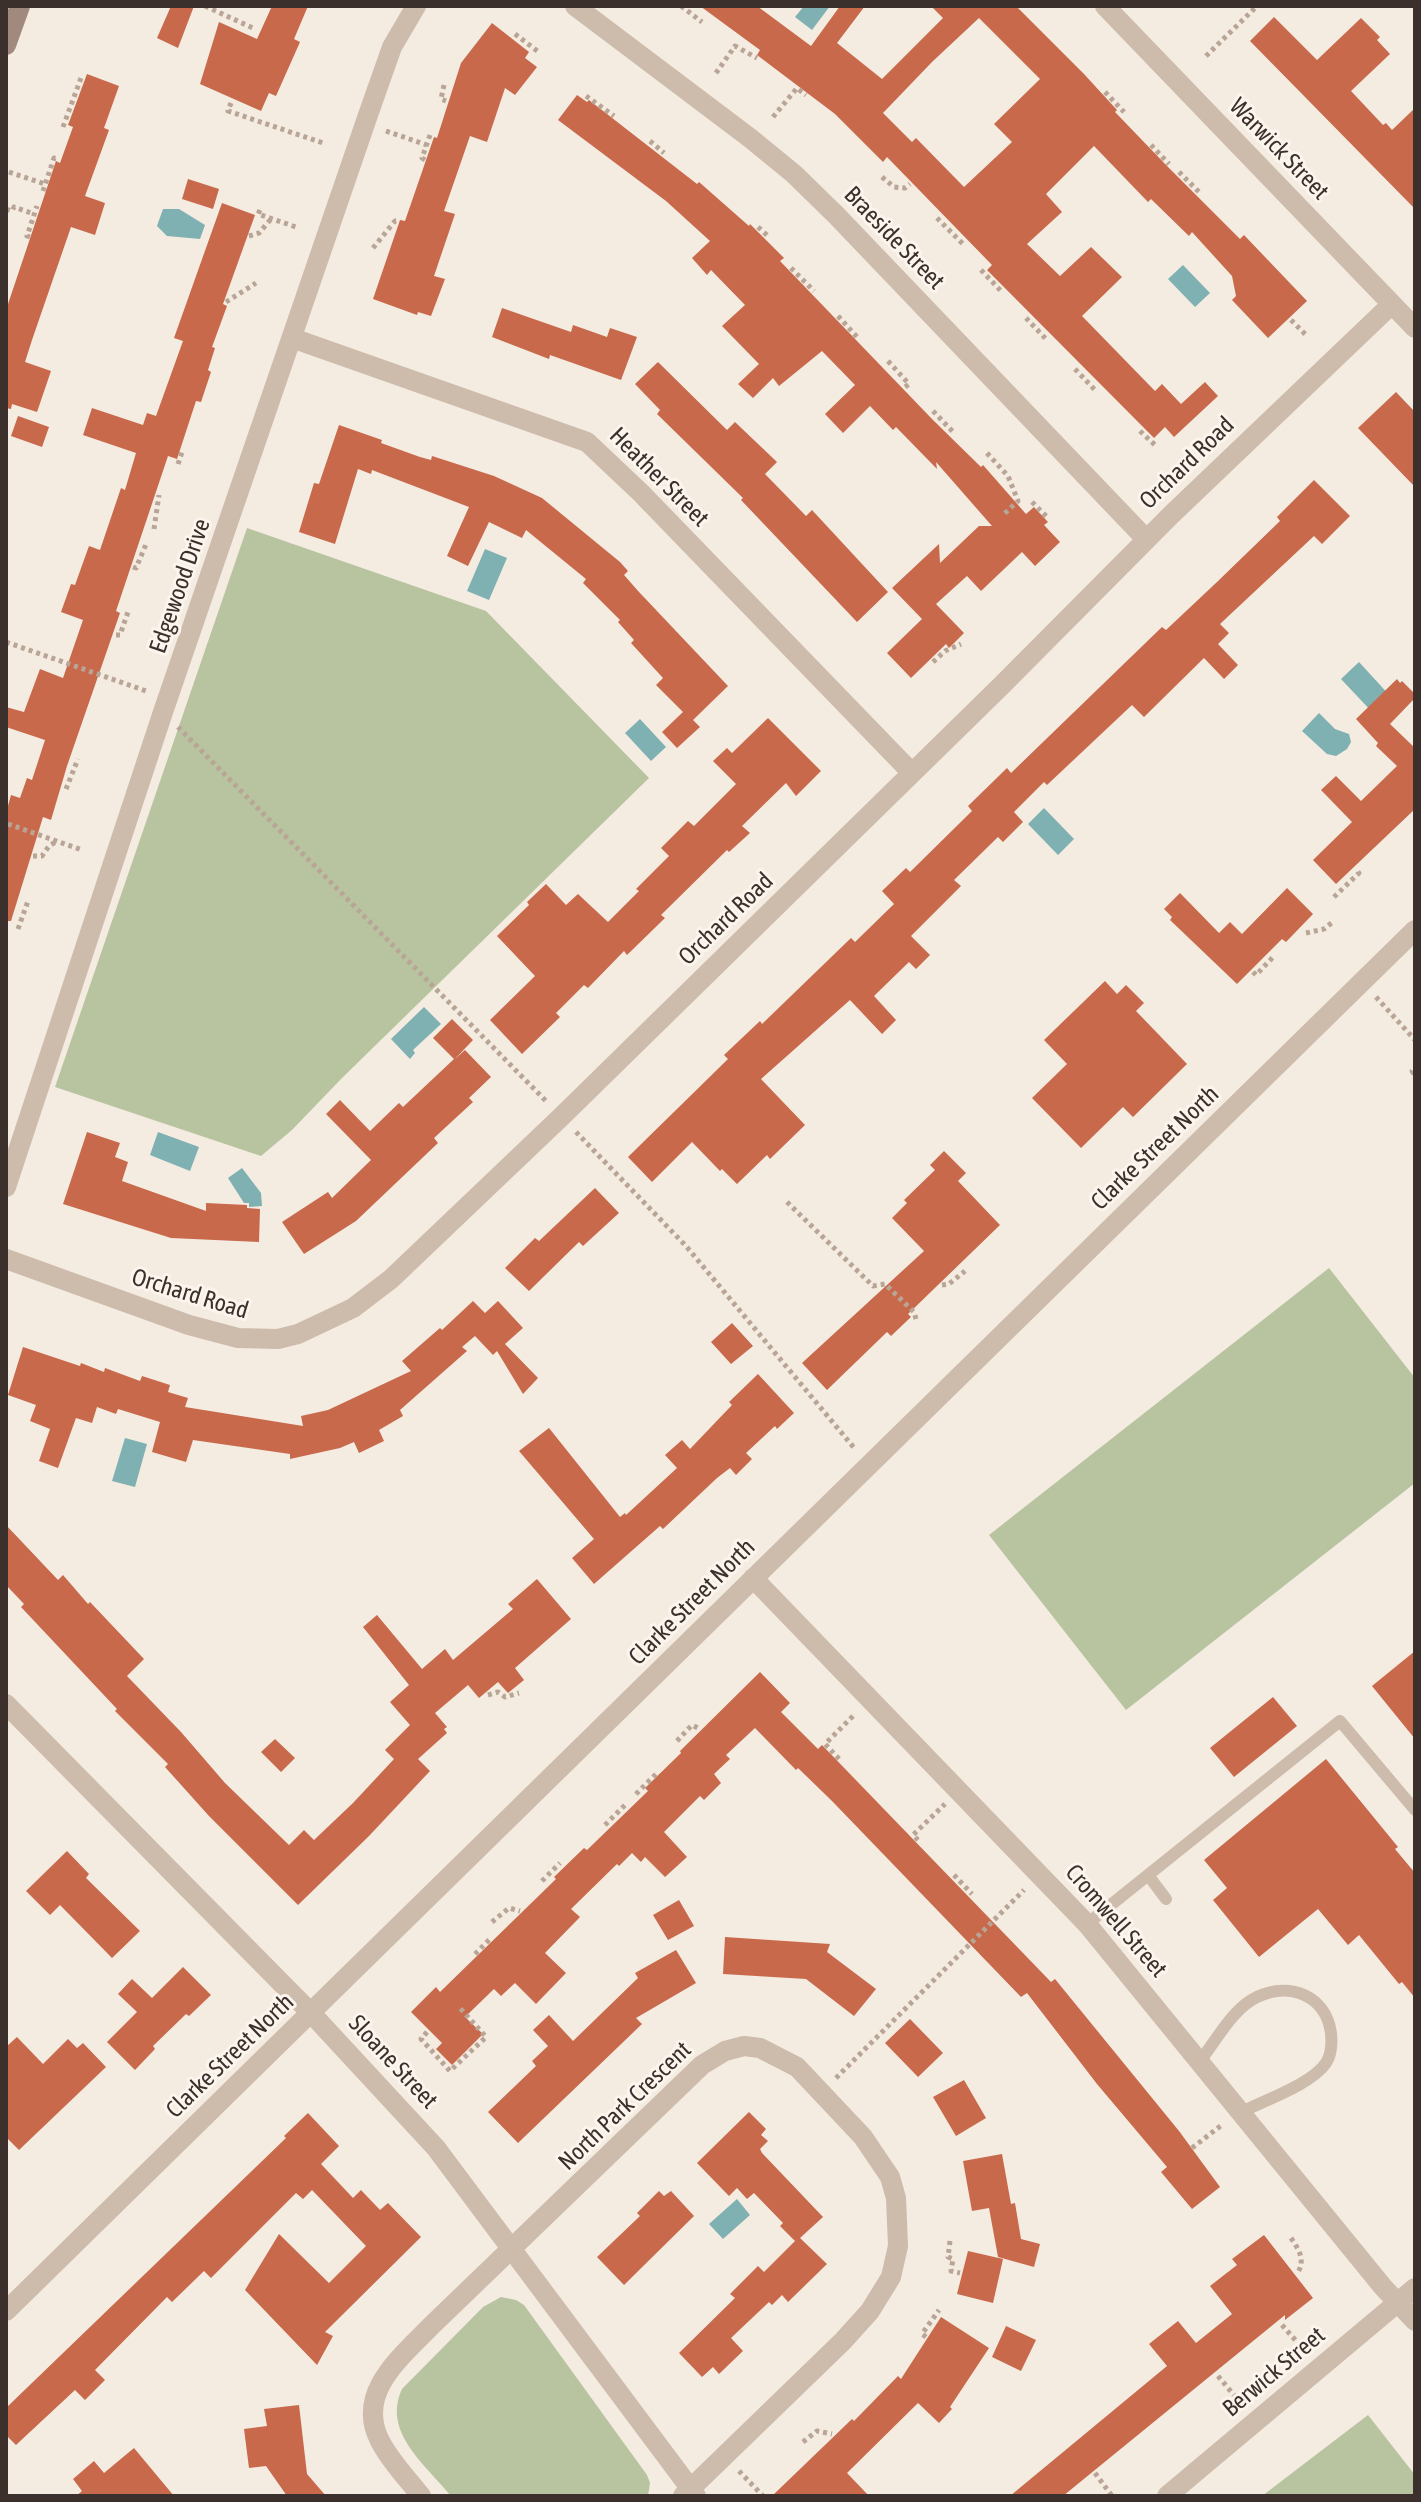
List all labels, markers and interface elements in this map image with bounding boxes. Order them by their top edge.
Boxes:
street label: Warwick Street [1223,92,1335,206]
street label: Braeside Street [838,180,950,296]
street label: Orchard Road [1134,411,1240,515]
street label: Heather Street [603,421,715,533]
street label: Edgewood Drive [144,515,216,657]
street label: Orchard Road [673,867,779,971]
street label: Clarke Street North [1085,1080,1225,1216]
street label: Orchard Road [128,1263,252,1325]
street label: Clarke Street North [623,1533,761,1671]
street label: Cromwell Street [1059,1859,1173,1983]
street label: Clarke Street North [160,1988,300,2124]
street label: Sloane Street [343,2009,443,2115]
street label: North Park Crescent [553,2036,697,2176]
street label: Berwick Street [1217,2321,1331,2423]

